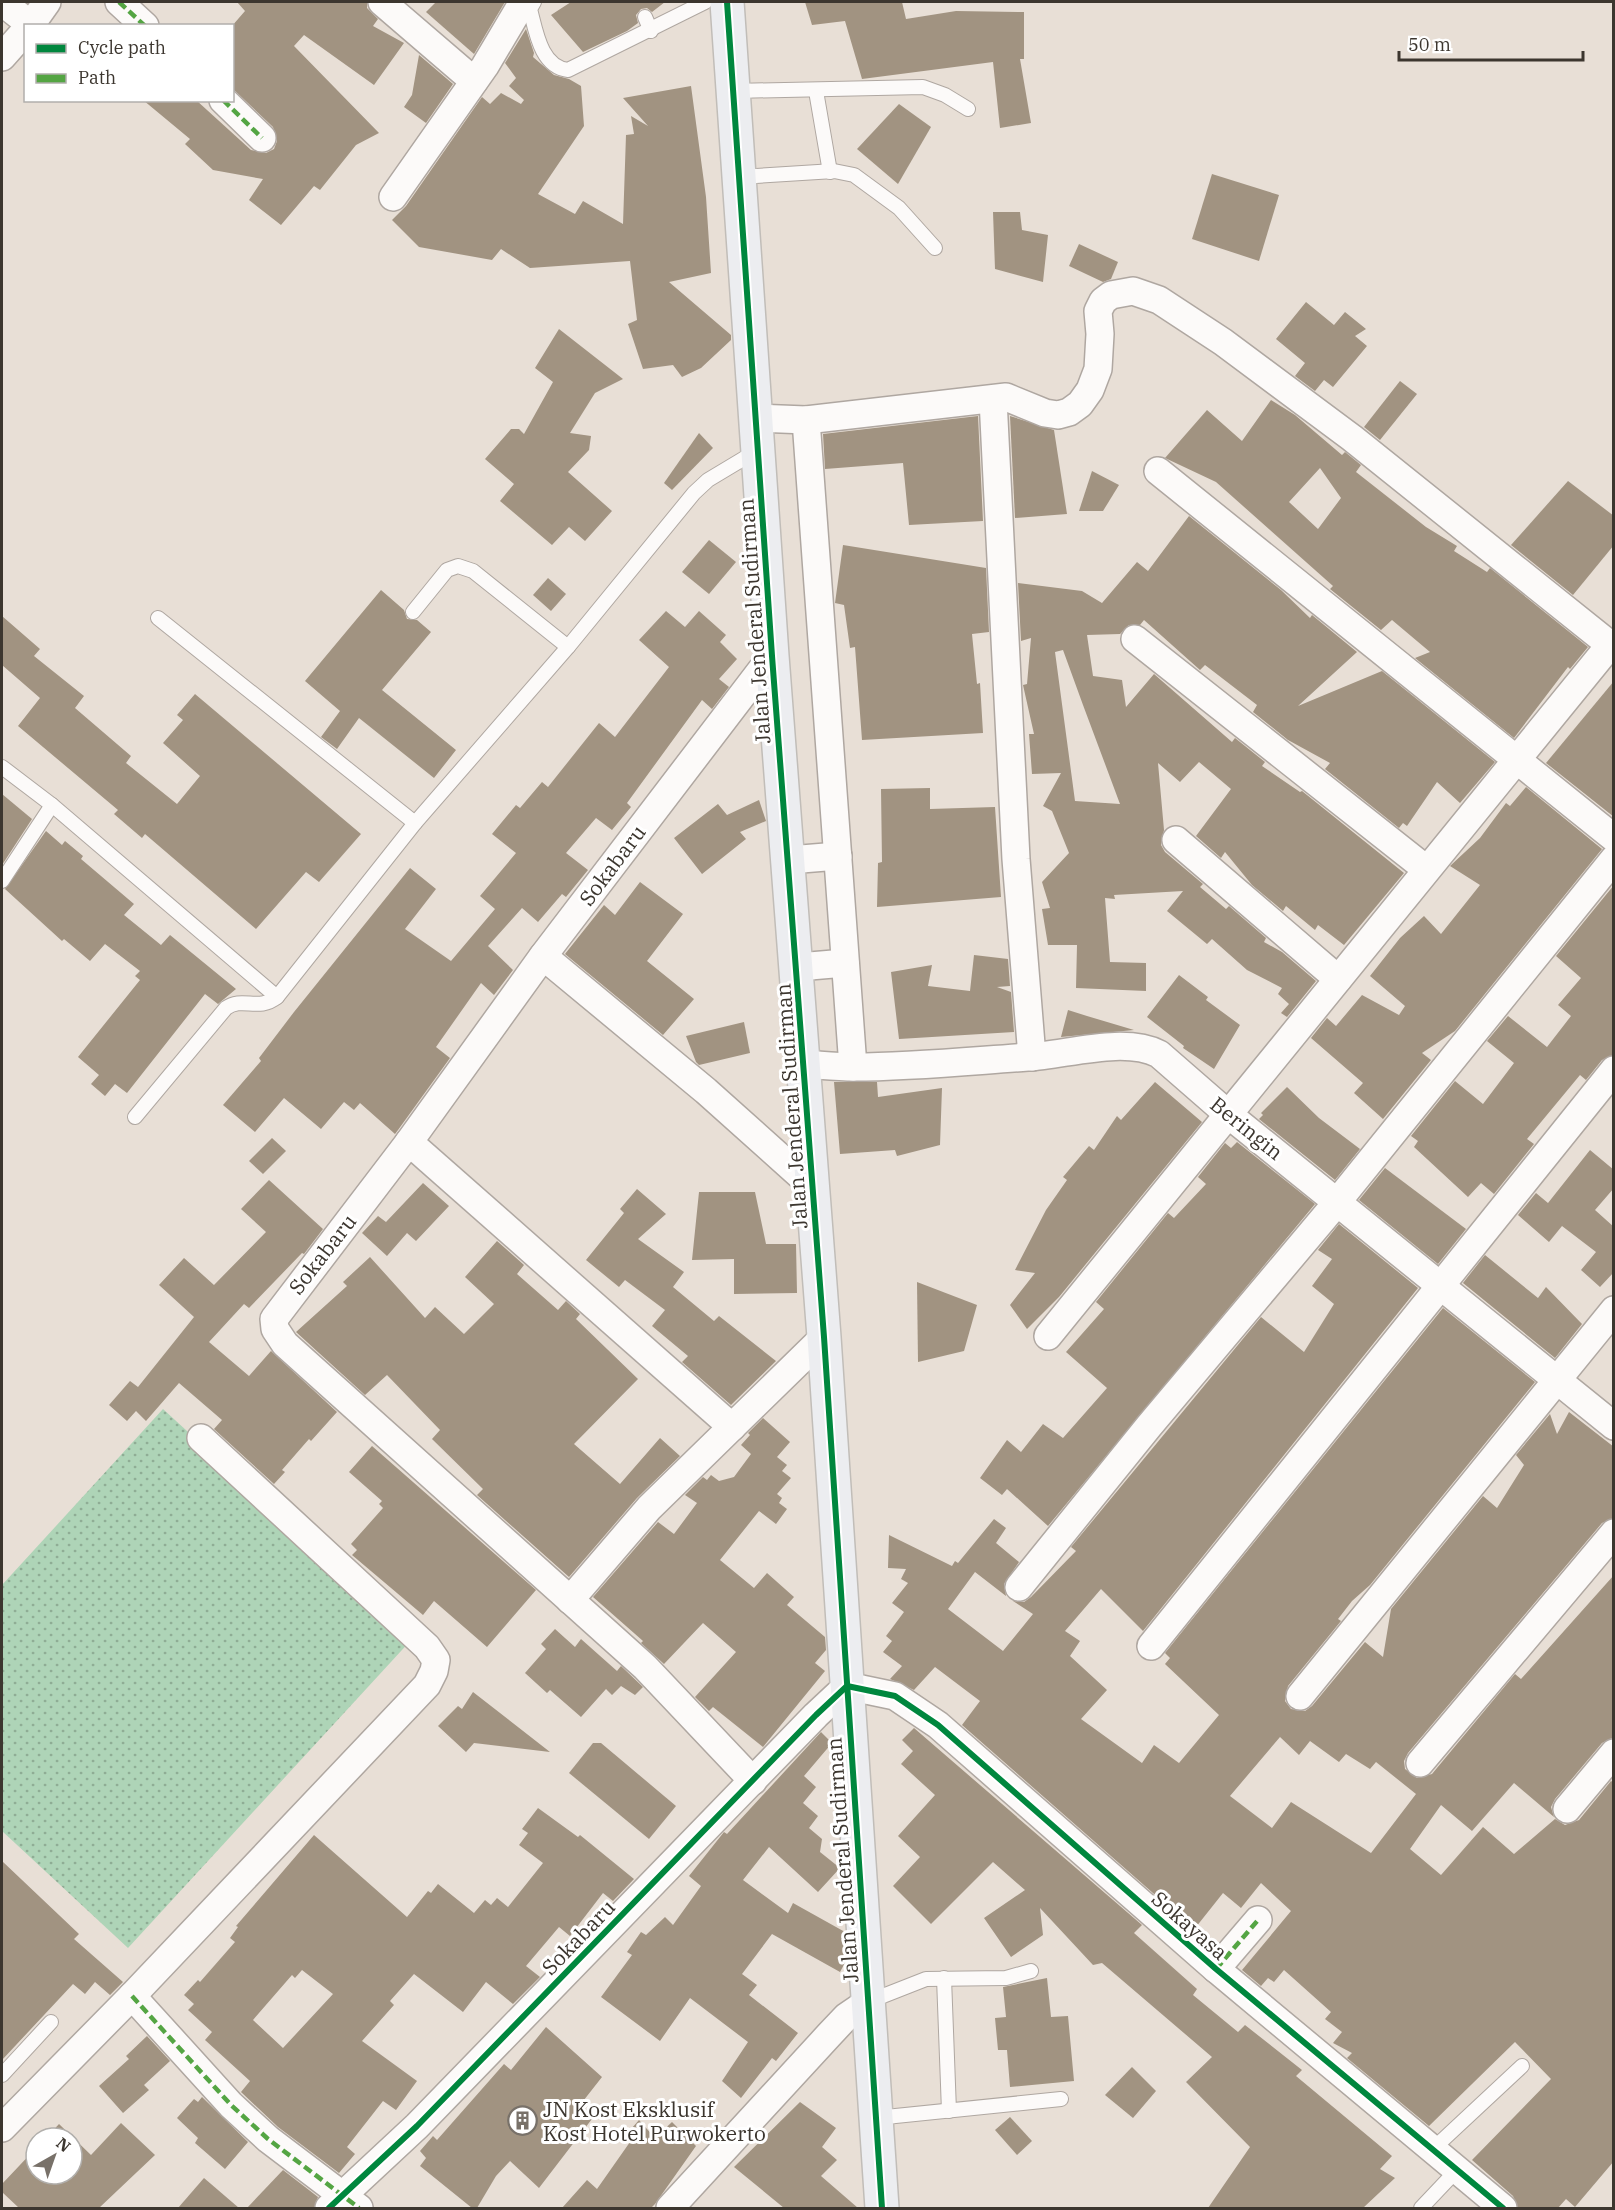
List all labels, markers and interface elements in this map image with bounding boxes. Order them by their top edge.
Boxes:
legend [24,24,234,102]
scale bar [1399,24,1584,62]
text: 50 m [1408,33,1451,56]
text: Cycle path [78,36,166,59]
text: Path [78,66,116,89]
street label: Jalan Jenderal Sudirman [731,497,777,745]
street label: Sokabaru [572,819,652,911]
street label: Jalan Jenderal Sudirman [768,982,814,1230]
street label: Beringin [1205,1090,1289,1166]
street label: Sokabaru [282,1208,362,1300]
street label: Jalan Jenderal Sudirman [819,1736,865,1984]
street label: Sokayasa [1146,1884,1234,1966]
street label: Sokabaru [535,1893,621,1981]
place label: JN Kost Eksklusif Kost Hotel Purwokerto [543,2095,766,2147]
building icon: JN Kost Eksklusif Kost Hotel Purwokerto [506,2105,538,2137]
north arrow [24,2126,84,2186]
text: N [52,2133,75,2156]

